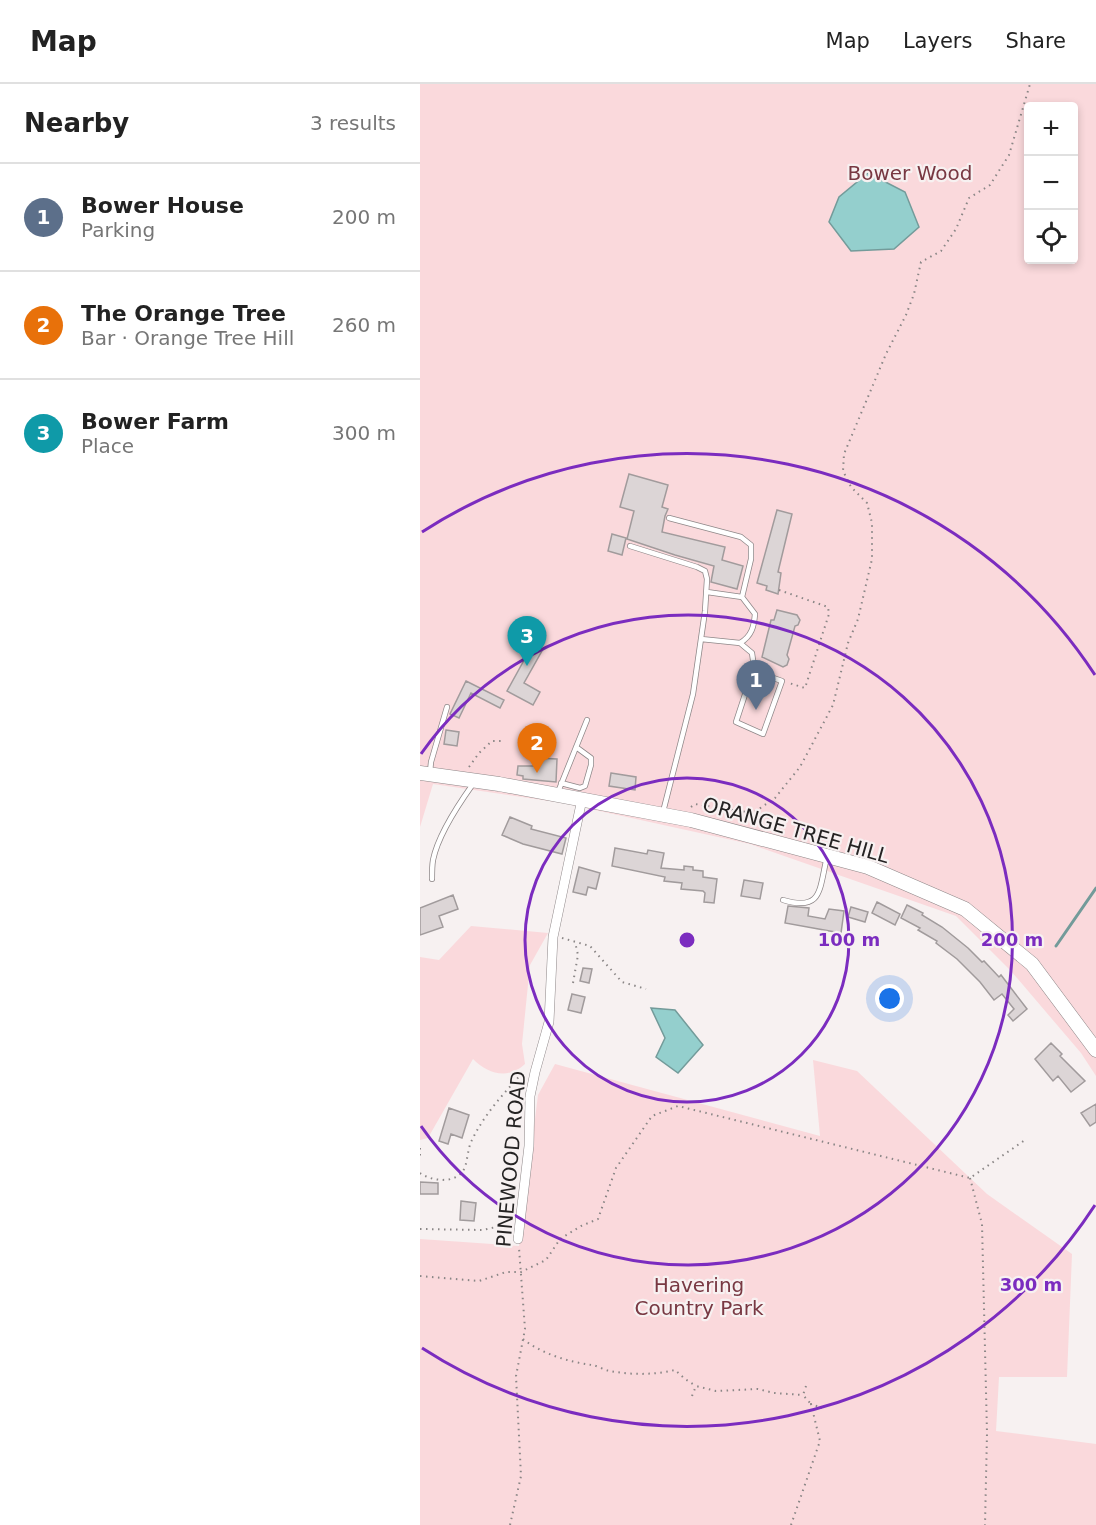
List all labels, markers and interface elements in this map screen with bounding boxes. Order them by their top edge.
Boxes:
text: Map [30,25,97,58]
text: Map [826,29,870,53]
text: Layers [903,29,972,53]
text: Share [1005,29,1066,53]
map controls [1024,102,1078,264]
button: + [1024,102,1078,156]
text: Nearby [24,108,129,138]
text: 3 results [310,111,396,135]
button: − [1024,156,1078,210]
park label: Bower Wood [848,161,972,185]
text: Bower House [81,193,244,218]
text: 1 [37,205,50,229]
text: 200 m [332,205,396,229]
button: locate [1024,210,1078,264]
text: Parking [81,218,155,242]
text: The Orange Tree [81,301,286,326]
text: 2 [37,313,50,337]
text: 260 m [332,313,396,337]
text: Bar · Orange Tree Hill [81,326,294,350]
text: Bower Farm [81,409,229,434]
text: 3 [37,421,50,445]
text: 300 m [332,421,396,445]
text: Place [81,434,134,458]
pin: 3 [508,616,546,666]
pin: 1 [736,660,776,710]
pin: 2 [518,724,556,773]
street label: ORANGE TREE HILL [700,792,893,868]
text: 100 m [818,929,880,950]
text: 200 m [981,929,1043,950]
centre of rings [677,930,697,950]
your location [875,984,904,1013]
street label: PINEWOOD ROAD [491,1070,531,1248]
park label: Havering Country Park [634,1273,764,1320]
text: 300 m [1000,1274,1062,1295]

